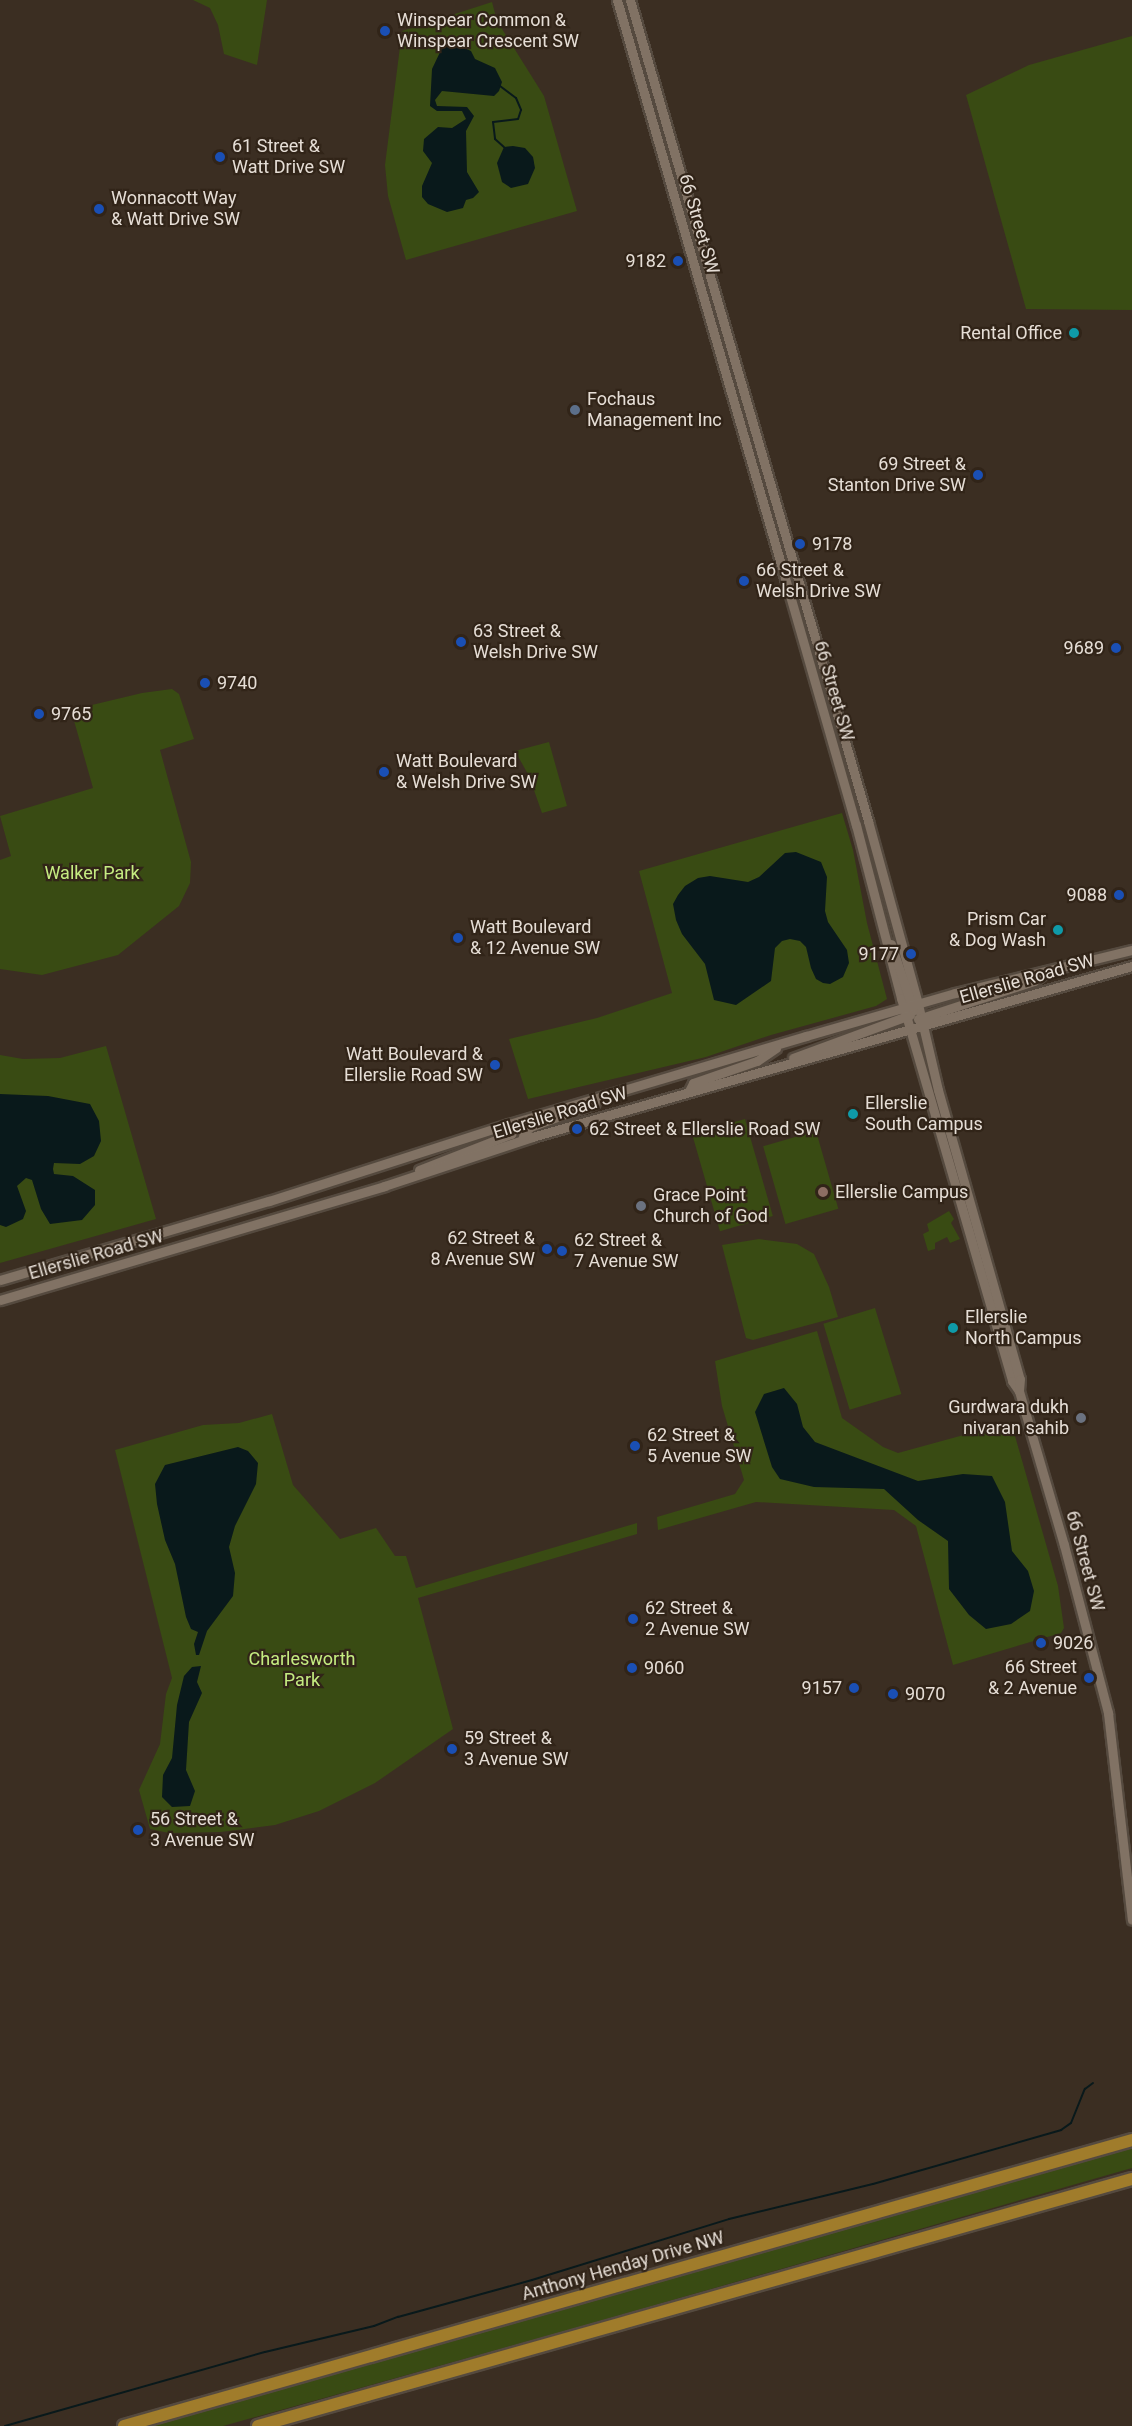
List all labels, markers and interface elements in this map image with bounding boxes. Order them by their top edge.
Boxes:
place label: Winspear Common & Winspear Crescent SW [397,10,579,52]
marker: Winspear Common & Winspear Crescent SW [378,24,392,38]
place label: 61 Street & Watt Drive SW [232,136,345,178]
marker: 61 Street & Watt Drive SW [213,150,227,164]
street label: 66 Street SW [674,171,724,277]
place label: Wonnacott Way & Watt Drive SW [111,188,240,230]
marker: Wonnacott Way & Watt Drive SW [92,202,106,216]
place label: 9182 [626,250,666,272]
marker: 9182 [671,254,685,268]
place label: Rental Office [960,322,1062,344]
marker: Rental Office [1067,326,1081,340]
place label: Fochaus Management Inc [587,389,722,432]
marker: Fochaus Management Inc [568,403,582,417]
place label: 69 Street & Stanton Drive SW [828,454,966,496]
marker: 69 Street & Stanton Drive SW [971,468,985,482]
place label: 9178 [812,533,852,555]
marker: 9178 [793,537,807,551]
place label: 66 Street & Welsh Drive SW [756,560,881,602]
marker: 66 Street & Welsh Drive SW [737,574,751,588]
place label: 63 Street & Welsh Drive SW [473,621,598,664]
marker: 63 Street & Welsh Drive SW [454,635,468,649]
place label: 9689 [1064,637,1104,659]
street label: 66 Street SW [809,638,859,744]
marker: 9689 [1109,641,1123,655]
place label: 9740 [217,672,257,694]
marker: 9740 [198,676,212,690]
place label: 9765 [51,703,91,725]
marker: 9765 [32,707,46,721]
place label: Watt Boulevard & Welsh Drive SW [396,751,537,794]
marker: Watt Boulevard & Welsh Drive SW [377,765,391,779]
park label: Walker Park [44,862,140,884]
place label: 9088 [1067,884,1107,906]
marker: 9088 [1112,888,1126,902]
place label: Prism Car & Dog Wash [949,909,1046,952]
place label: Watt Boulevard & 12 Avenue SW [470,917,600,960]
marker: Prism Car & Dog Wash [1051,923,1065,937]
marker: Watt Boulevard & 12 Avenue SW [451,931,465,945]
place label: 9177 [859,943,899,965]
marker: 9177 [904,947,918,961]
street label: Ellerslie Road SW [957,949,1097,1009]
place label: Watt Boulevard & Ellerslie Road SW [344,1044,483,1086]
marker: Watt Boulevard & Ellerslie Road SW [488,1058,502,1072]
street label: Ellerslie Road SW [490,1082,630,1144]
place label: Ellerslie South Campus [865,1093,983,1136]
marker: Ellerslie South Campus [846,1107,860,1121]
place label: 62 Street & Ellerslie Road SW [589,1118,820,1140]
marker: 62 Street & Ellerslie Road SW [570,1122,584,1136]
place label: Ellerslie Campus [835,1181,968,1203]
place label: Grace Point Church of God [653,1185,768,1228]
marker: Ellerslie Campus [816,1185,830,1199]
marker: Grace Point Church of God [634,1199,648,1213]
street label: Ellerslie Road SW [26,1225,166,1285]
place label: 62 Street & 8 Avenue SW [430,1228,535,1270]
place label: 62 Street & 7 Avenue SW [574,1230,679,1272]
marker: 62 Street & 8 Avenue SW [540,1242,554,1256]
marker: 62 Street & 7 Avenue SW [555,1244,569,1258]
place label: Ellerslie North Campus [965,1307,1082,1350]
marker: Ellerslie North Campus [946,1321,960,1335]
place label: Gurdwara dukh nivaran sahib [948,1397,1069,1440]
marker: Gurdwara dukh nivaran sahib [1074,1411,1088,1425]
place label: 62 Street & 5 Avenue SW [647,1425,752,1468]
marker: 62 Street & 5 Avenue SW [628,1439,642,1453]
street label: 66 Street SW [1061,1508,1109,1614]
place label: 62 Street & 2 Avenue SW [645,1598,750,1640]
marker: 62 Street & 2 Avenue SW [626,1612,640,1626]
place label: 9026 [1053,1632,1093,1654]
marker: 9026 [1034,1636,1048,1650]
park label: Charlesworth Park [249,1649,355,1692]
place label: 9060 [644,1657,684,1679]
place label: 66 Street & 2 Avenue [988,1657,1077,1700]
marker: 9060 [625,1661,639,1675]
marker: 66 Street & 2 Avenue [1082,1671,1096,1685]
place label: 9157 [802,1677,842,1699]
marker: 9157 [847,1681,861,1695]
place label: 9070 [905,1683,945,1705]
marker: 9070 [886,1687,900,1701]
place label: 59 Street & 3 Avenue SW [464,1728,569,1770]
marker: 59 Street & 3 Avenue SW [445,1742,459,1756]
place label: 56 Street & 3 Avenue SW [150,1809,255,1852]
marker: 56 Street & 3 Avenue SW [131,1823,145,1837]
street label: Anthony Henday Drive NW [519,2227,727,2305]

